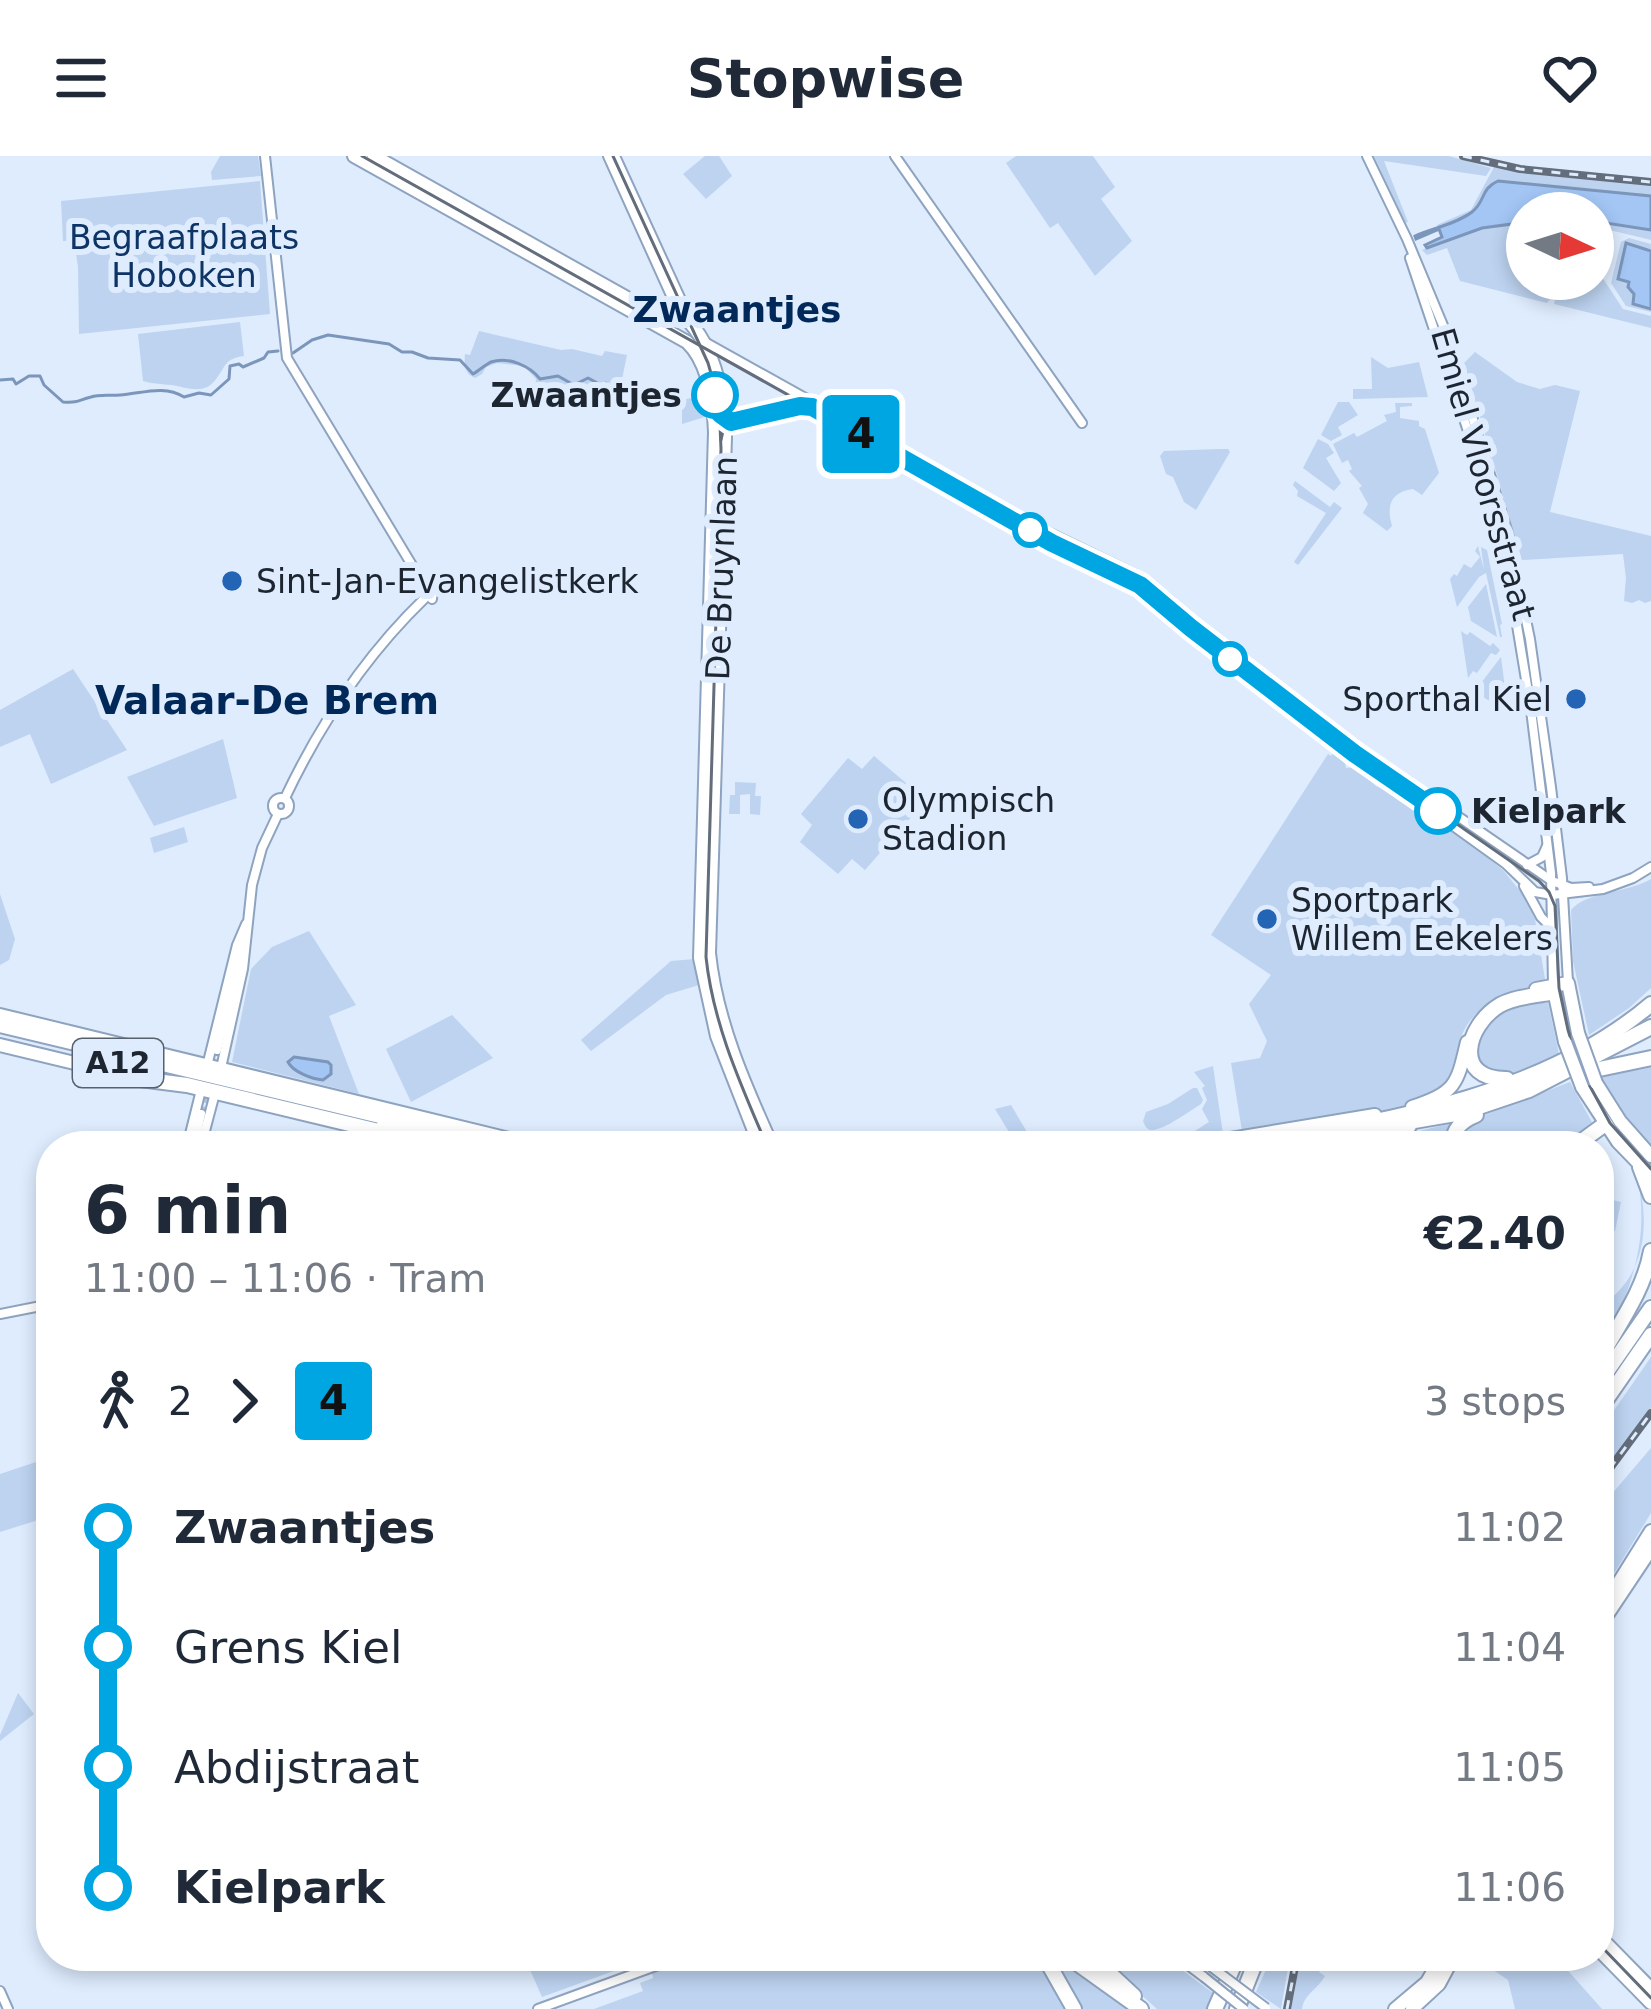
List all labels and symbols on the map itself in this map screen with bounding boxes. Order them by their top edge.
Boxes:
north arrow [1506,192,1614,300]
park label: Begraafplaats Hoboken [69,218,299,295]
district label: Zwaantjes [633,289,841,330]
street label: Emiel Vloorsstraat [1423,324,1544,625]
marker: Zwaantjes [693,373,737,417]
place label: Zwaantjes [490,376,682,415]
line badge: 4 [822,395,900,473]
street label: De Bruynlaan [698,455,745,681]
unlabelled marker [1014,514,1046,546]
place label: Sint-Jan-Evangelistkerk [256,562,640,601]
marker: Sint-Jan-Evangelistkerk [219,568,245,594]
unlabelled marker [1214,643,1246,675]
district label: Valaar-De Brem [95,678,439,723]
place label: Sporthal Kiel [1342,680,1552,719]
marker: Sporthal Kiel [1563,686,1589,712]
place label: Olympisch Stadion [882,781,1055,858]
marker: Kielpark [1416,789,1460,833]
place label: Kielpark [1471,792,1627,831]
marker: Olympisch Stadion [845,806,871,832]
place label: Sportpark Willem Eekelers [1291,881,1553,958]
marker: Sportpark Willem Eekelers [1254,906,1280,932]
road number: A12 [73,1039,163,1087]

